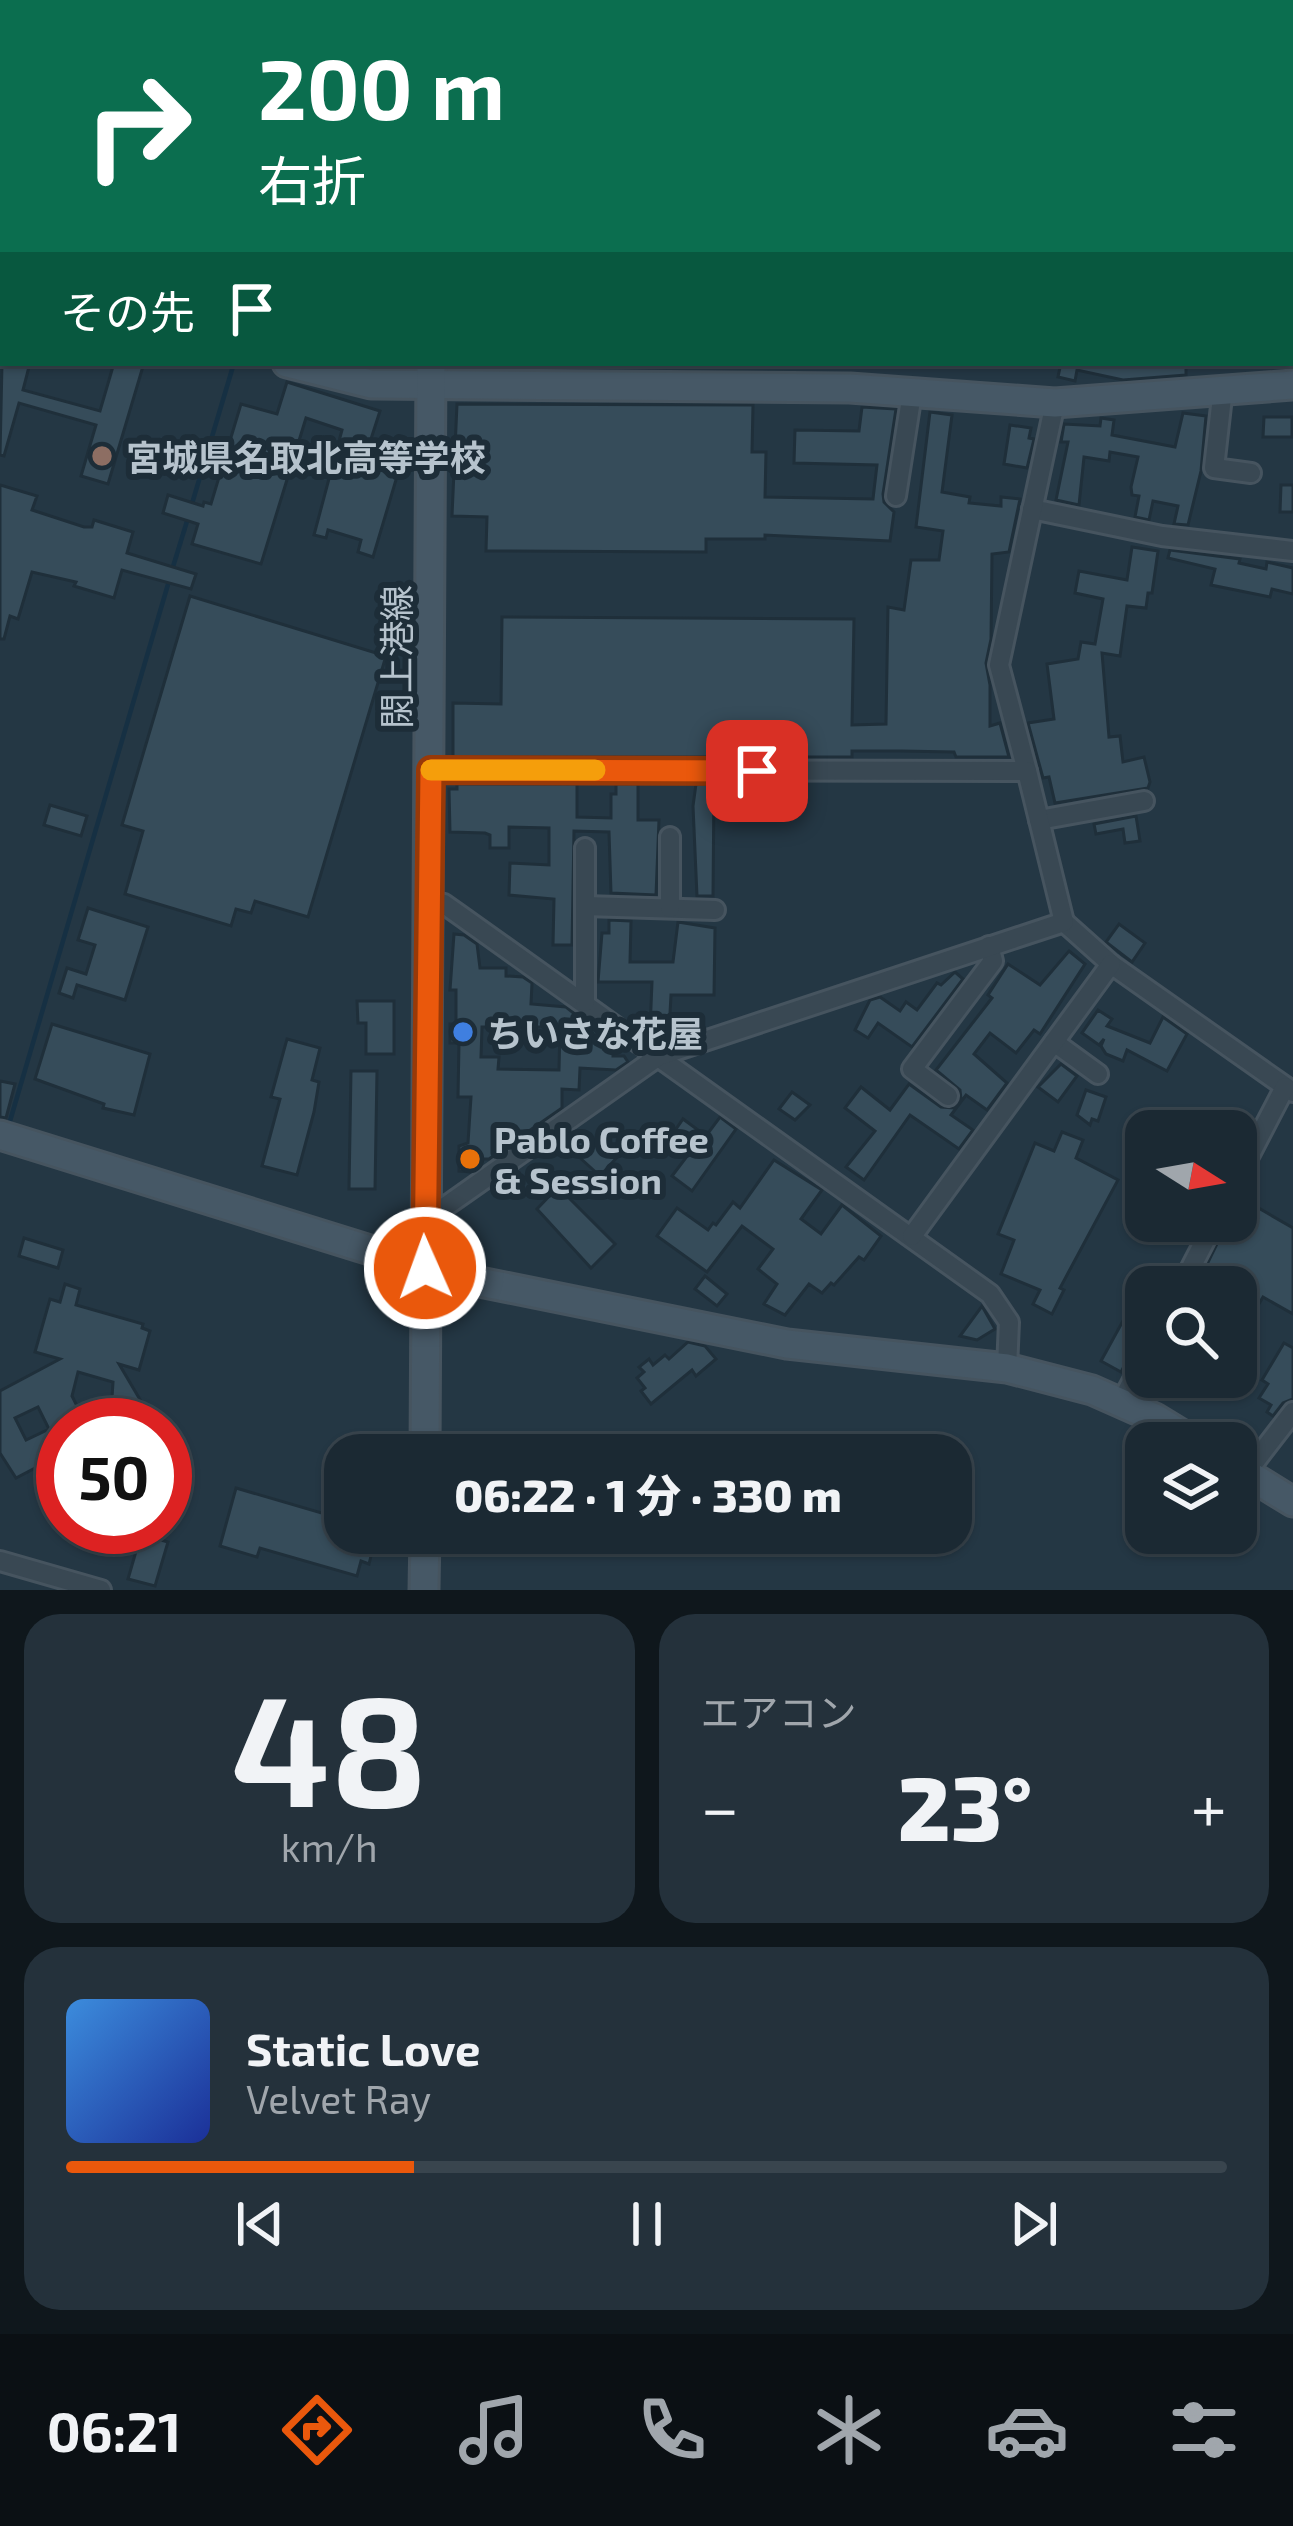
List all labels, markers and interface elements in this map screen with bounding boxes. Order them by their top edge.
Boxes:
text: 200 m [258,36,505,137]
icon: right [60,48,216,204]
text: 右折 [258,147,366,212]
icon: arrive [219,276,285,342]
text: その先 [60,284,195,338]
place label: 宮城県名取北高等学校 [126,435,486,478]
marker: 宮城県名取北高等学校 [89,443,115,469]
street label: 閖上港線 [374,585,417,729]
pin [706,720,808,822]
icon: arrive [724,738,790,804]
place label: ちいさな花屋 [487,1011,703,1054]
marker: ちいさな花屋 [450,1019,476,1045]
north arrow [1125,1110,1257,1242]
map controls [1125,1110,1257,1554]
place label: Pablo Coffee & Session [494,1117,709,1201]
marker: Pablo Coffee & Session [457,1146,483,1172]
position arrow [362,1205,488,1331]
button: search [1125,1266,1257,1398]
speed limit sign: 50 [36,1398,192,1554]
button: layers [1125,1422,1257,1554]
text: 06:22 · 1 分 · 330 m [454,1467,842,1521]
text: 48 [231,1651,428,1838]
text: エアコン [701,1688,857,1735]
text: 23° [897,1751,1032,1859]
text: − [701,1766,739,1845]
text: + [1191,1766,1227,1845]
text: km/h [281,1823,378,1870]
text: Static Love [246,2021,481,2075]
text: Velvet Ray [246,2075,431,2122]
icon: previous [227,2191,293,2257]
icon: pause [614,2191,680,2257]
icon: next [1001,2191,1067,2257]
icon: directions [275,2388,359,2472]
icon: music [452,2388,536,2472]
icon: phone [630,2388,714,2472]
icon: climate [807,2388,891,2472]
icon: car [985,2388,1069,2472]
icon: filters [1162,2388,1246,2472]
text: 06:21 [47,2398,181,2463]

